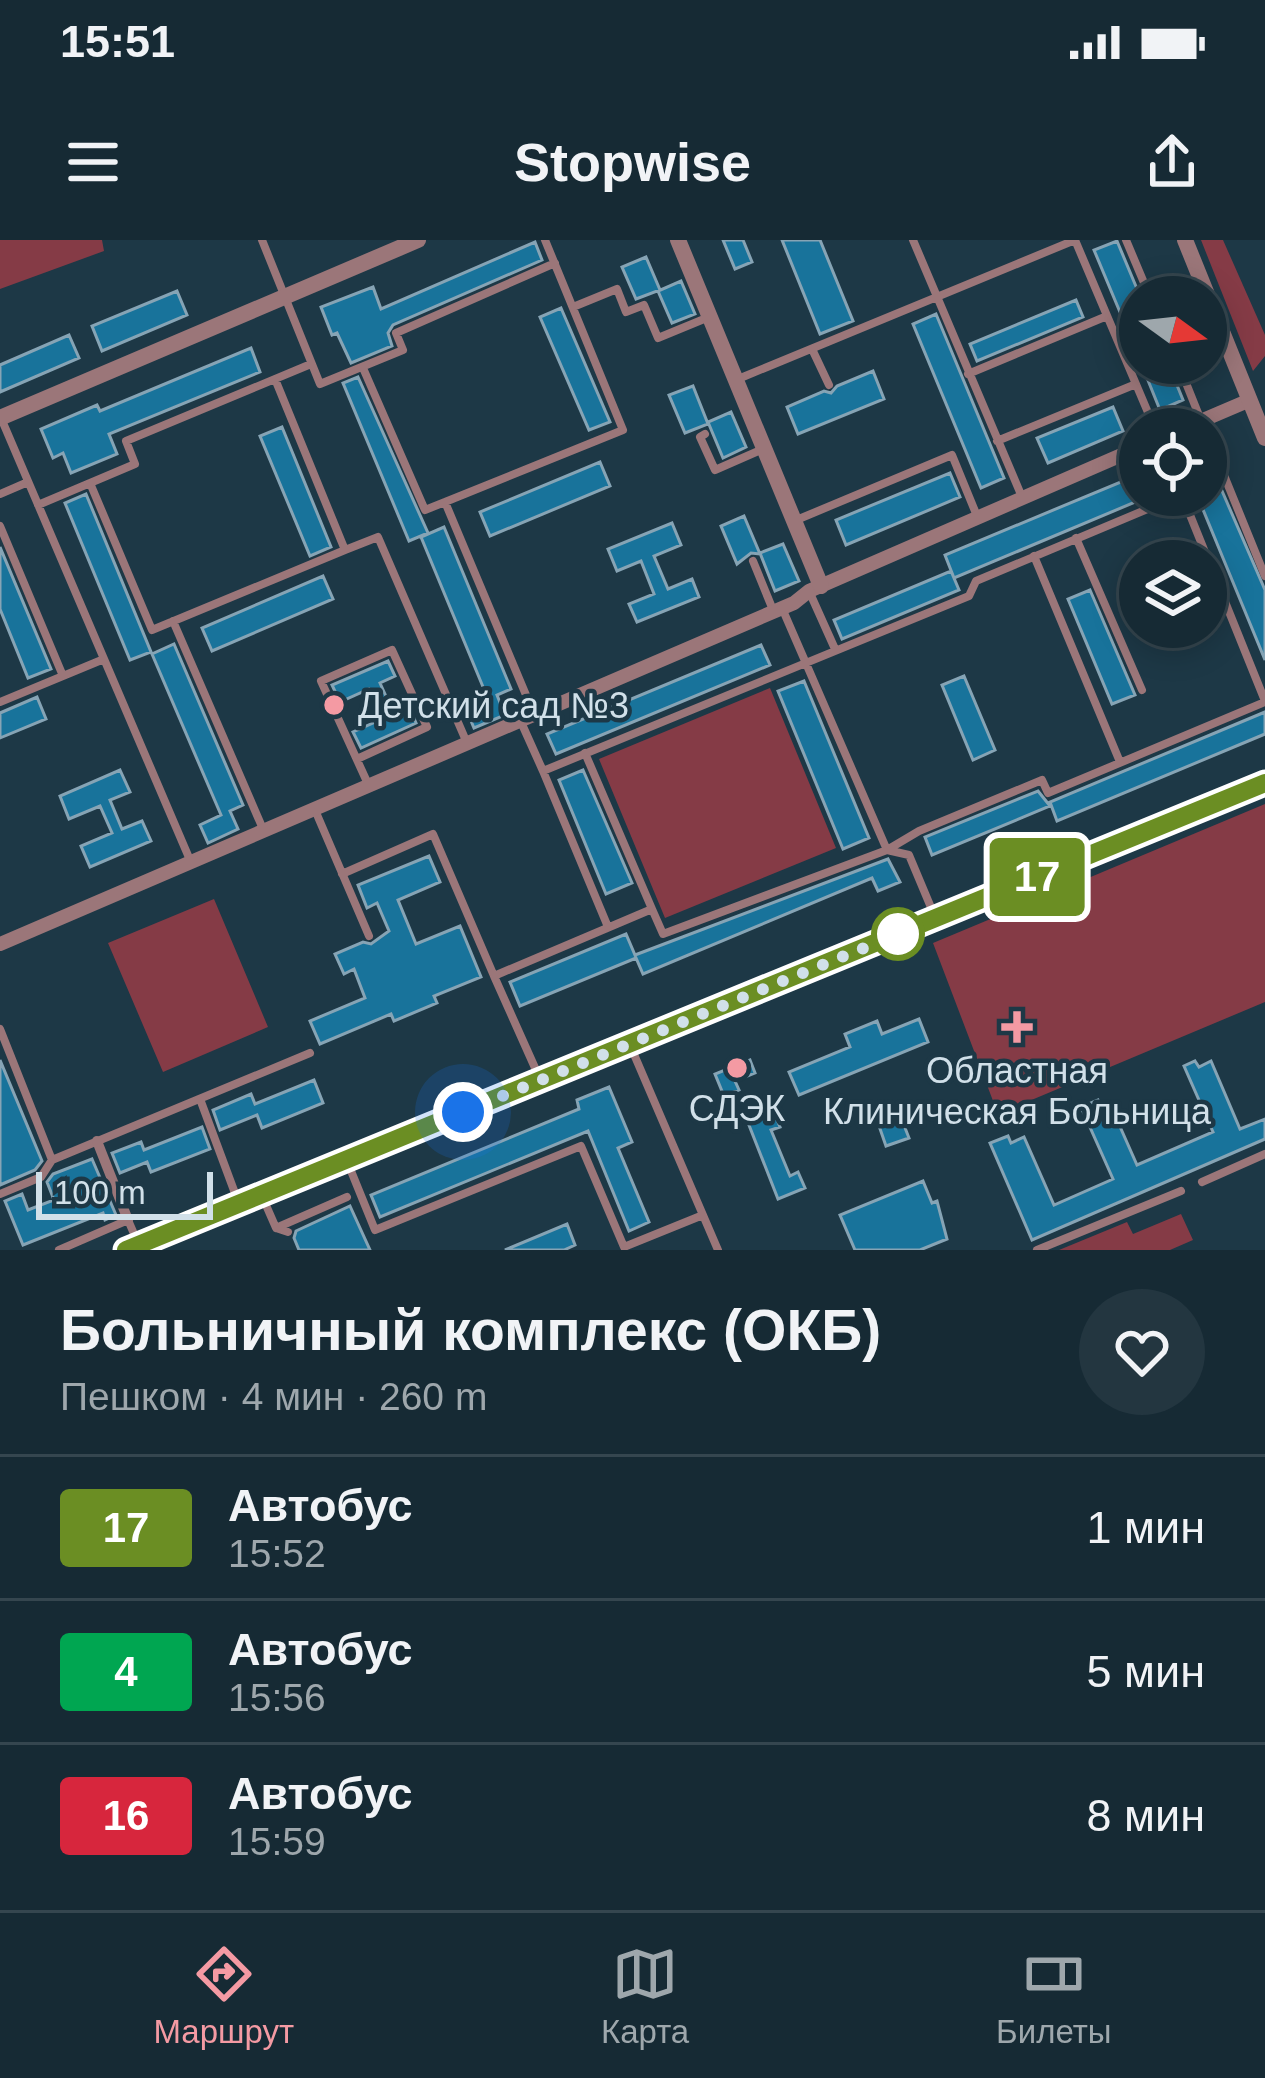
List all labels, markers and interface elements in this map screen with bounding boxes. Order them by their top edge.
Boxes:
text: 15:51 [60,16,175,67]
icon: menu [60,129,126,195]
icon: share [1139,129,1205,195]
text: Stopwise [514,132,751,192]
north arrow [1119,276,1227,384]
map controls [1119,276,1227,648]
button: locate [1119,408,1227,516]
button: layers [1119,540,1227,648]
place label: Детский сад №3 [358,685,629,726]
marker: Детский сад №3 [321,692,347,718]
line badge: 17 [983,838,1091,916]
text: 17 [1014,853,1060,900]
unlabelled marker [873,909,923,959]
marker: Областная Клиническая Больница [1001,1011,1033,1043]
place label: Областная Клиническая Больница [823,1050,1212,1132]
marker: СДЭК [724,1055,750,1081]
your location [433,1082,493,1142]
place label: СДЭК [689,1088,785,1129]
scale bar [36,1166,213,1219]
text: 100 m [54,1174,146,1211]
button: heart [1079,1289,1205,1415]
text: Больничный комплекс (ОКБ) [60,1298,881,1362]
text: Пешком · 4 мин · 260 m [60,1375,487,1418]
text: Автобус [228,1480,413,1531]
text: 1 мин [1087,1502,1205,1553]
text: 17 [103,1504,149,1551]
text: 15:52 [228,1532,326,1575]
text: Автобус [228,1624,413,1675]
text: 5 мин [1087,1646,1205,1697]
text: 4 [114,1648,138,1695]
text: 15:56 [228,1676,326,1719]
text: Автобус [228,1768,413,1819]
text: 8 мин [1087,1790,1205,1841]
text: 16 [103,1792,149,1839]
text: 15:59 [228,1820,326,1863]
tab: Маршрут [153,1941,294,2051]
tab: Карта [601,1941,689,2051]
tab: Билеты [996,1941,1112,2051]

